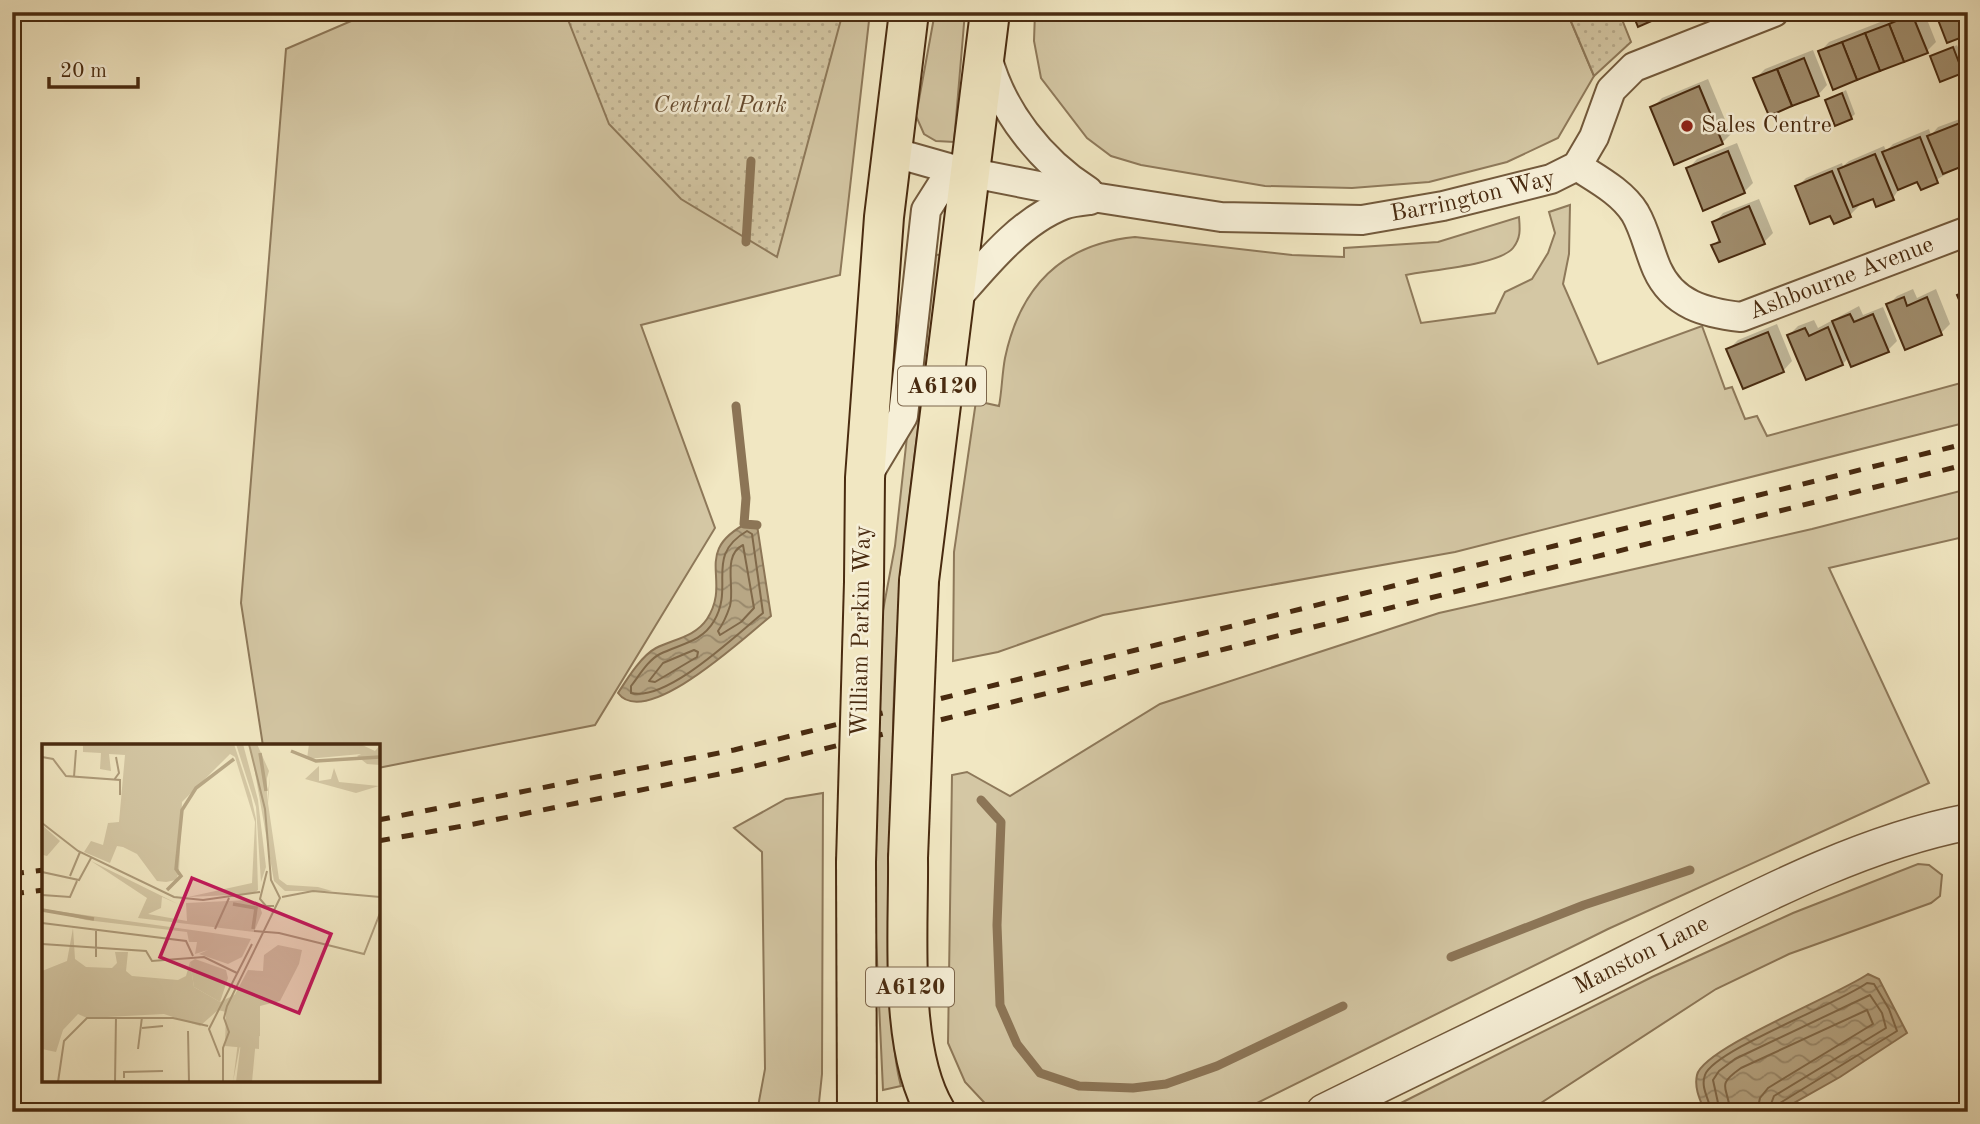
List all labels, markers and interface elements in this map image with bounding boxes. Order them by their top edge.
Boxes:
scale bar [49,46,138,90]
text: 20 m [60,61,107,82]
park label: Central Park [653,94,787,118]
place label: Sales Centre [1701,114,1832,138]
marker: Sales Centre [1679,118,1695,134]
street label: Barrington Way [1389,166,1558,227]
street label: Ashbourne Avenue [1746,233,1937,325]
road number: A6120 [898,366,986,406]
street label: William Parkin Way [848,525,876,737]
inset map [42,744,380,1082]
street label: Manston Lane [1570,912,1713,1000]
road number: A6120 [866,968,954,1006]

